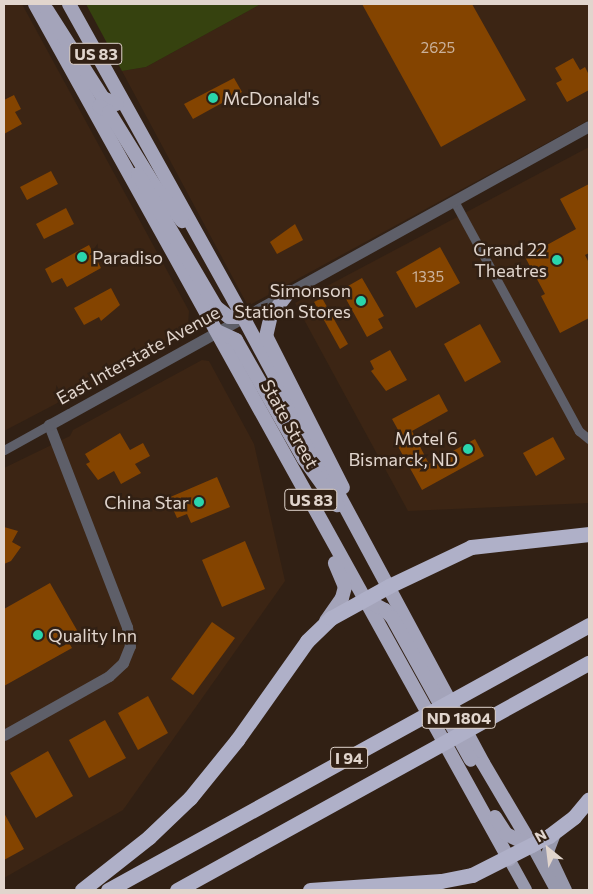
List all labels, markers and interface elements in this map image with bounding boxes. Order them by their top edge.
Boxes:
house number: 2625 [421,39,455,57]
road number: US 83 [68,41,124,68]
place label: McDonald's [223,87,320,109]
marker: McDonald's [207,92,219,104]
place label: Grand 22 Theatres [473,239,547,282]
place label: Paradiso [92,246,163,268]
marker: Paradiso [76,251,88,263]
marker: Grand 22 Theatres [551,254,563,266]
house number: 1335 [412,268,444,286]
place label: Simonson Station Stores [234,280,351,322]
marker: Simonson Station Stores [355,295,367,307]
street label: East Interstate Avenue [53,301,223,409]
street label: State Street [257,376,323,472]
place label: Motel 6 Bismarck, ND [348,428,458,470]
marker: Motel 6 Bismarck, ND [462,443,474,455]
road number: US 83 [284,486,338,514]
place label: China Star [104,491,189,513]
marker: China Star [193,496,205,508]
place label: Quality Inn [48,624,137,646]
marker: Quality Inn [32,629,44,641]
road number: ND 1804 [422,704,496,731]
road number: I 94 [329,744,369,771]
north arrow [523,824,573,874]
text: N [532,825,549,845]

